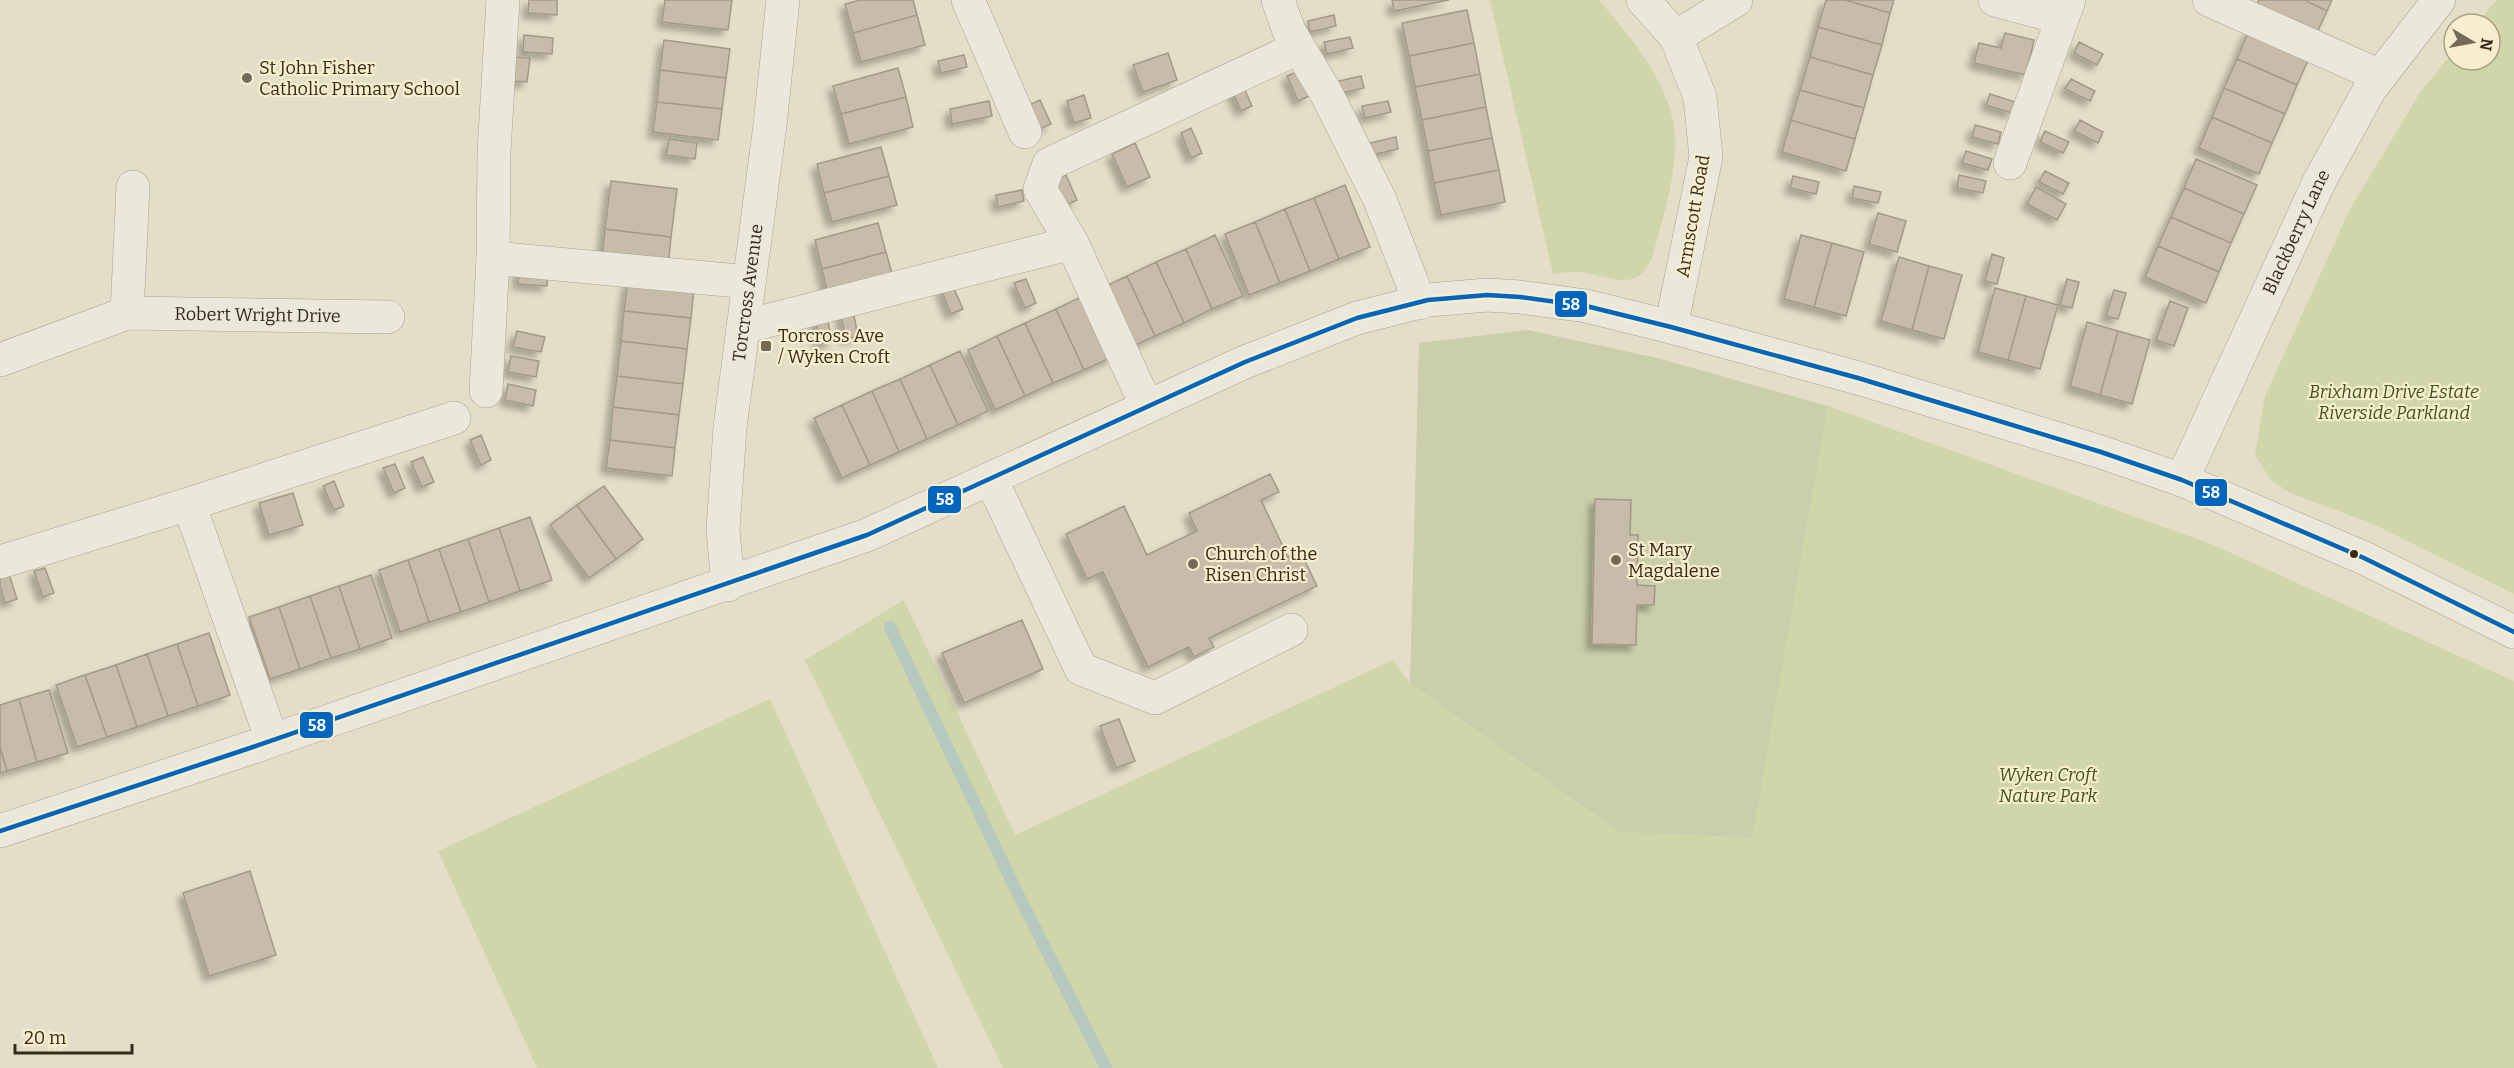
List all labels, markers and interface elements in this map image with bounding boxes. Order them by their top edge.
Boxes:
north arrow [2442,12,2502,72]
text: N [2476,37,2497,52]
place label: St John Fisher Catholic Primary School [259,57,460,100]
marker: St John Fisher Catholic Primary School [240,71,254,85]
street label: Armscott Road [1671,153,1715,279]
street label: Blackberry Lane [2258,166,2335,298]
street label: Torcross Avenue [728,222,768,363]
line badge: 58 [1554,290,1588,318]
text: 58 [1562,295,1580,314]
street label: Robert Wright Drive [174,303,341,327]
place label: Torcross Ave / Wyken Croft [778,325,891,368]
marker: Torcross Ave / Wyken Croft [759,339,773,353]
park label: Brixham Drive Estate Riverside Parkland [2309,381,2479,424]
line badge: 58 [2194,478,2228,507]
text: 58 [2202,483,2220,502]
line badge: 58 [927,485,962,514]
text: 58 [936,490,954,509]
place label: St Mary Magdalene [1628,539,1720,582]
place label: Church of the Risen Christ [1205,543,1317,586]
unlabelled marker [2348,548,2360,560]
marker: St Mary Magdalene [1609,553,1623,567]
marker: Church of the Risen Christ [1186,557,1200,571]
line badge: 58 [299,711,334,739]
text: 58 [308,716,326,735]
park label: Wyken Croft Nature Park [1999,764,2098,807]
scale bar [15,1017,132,1055]
text: 20 m [24,1027,66,1049]

